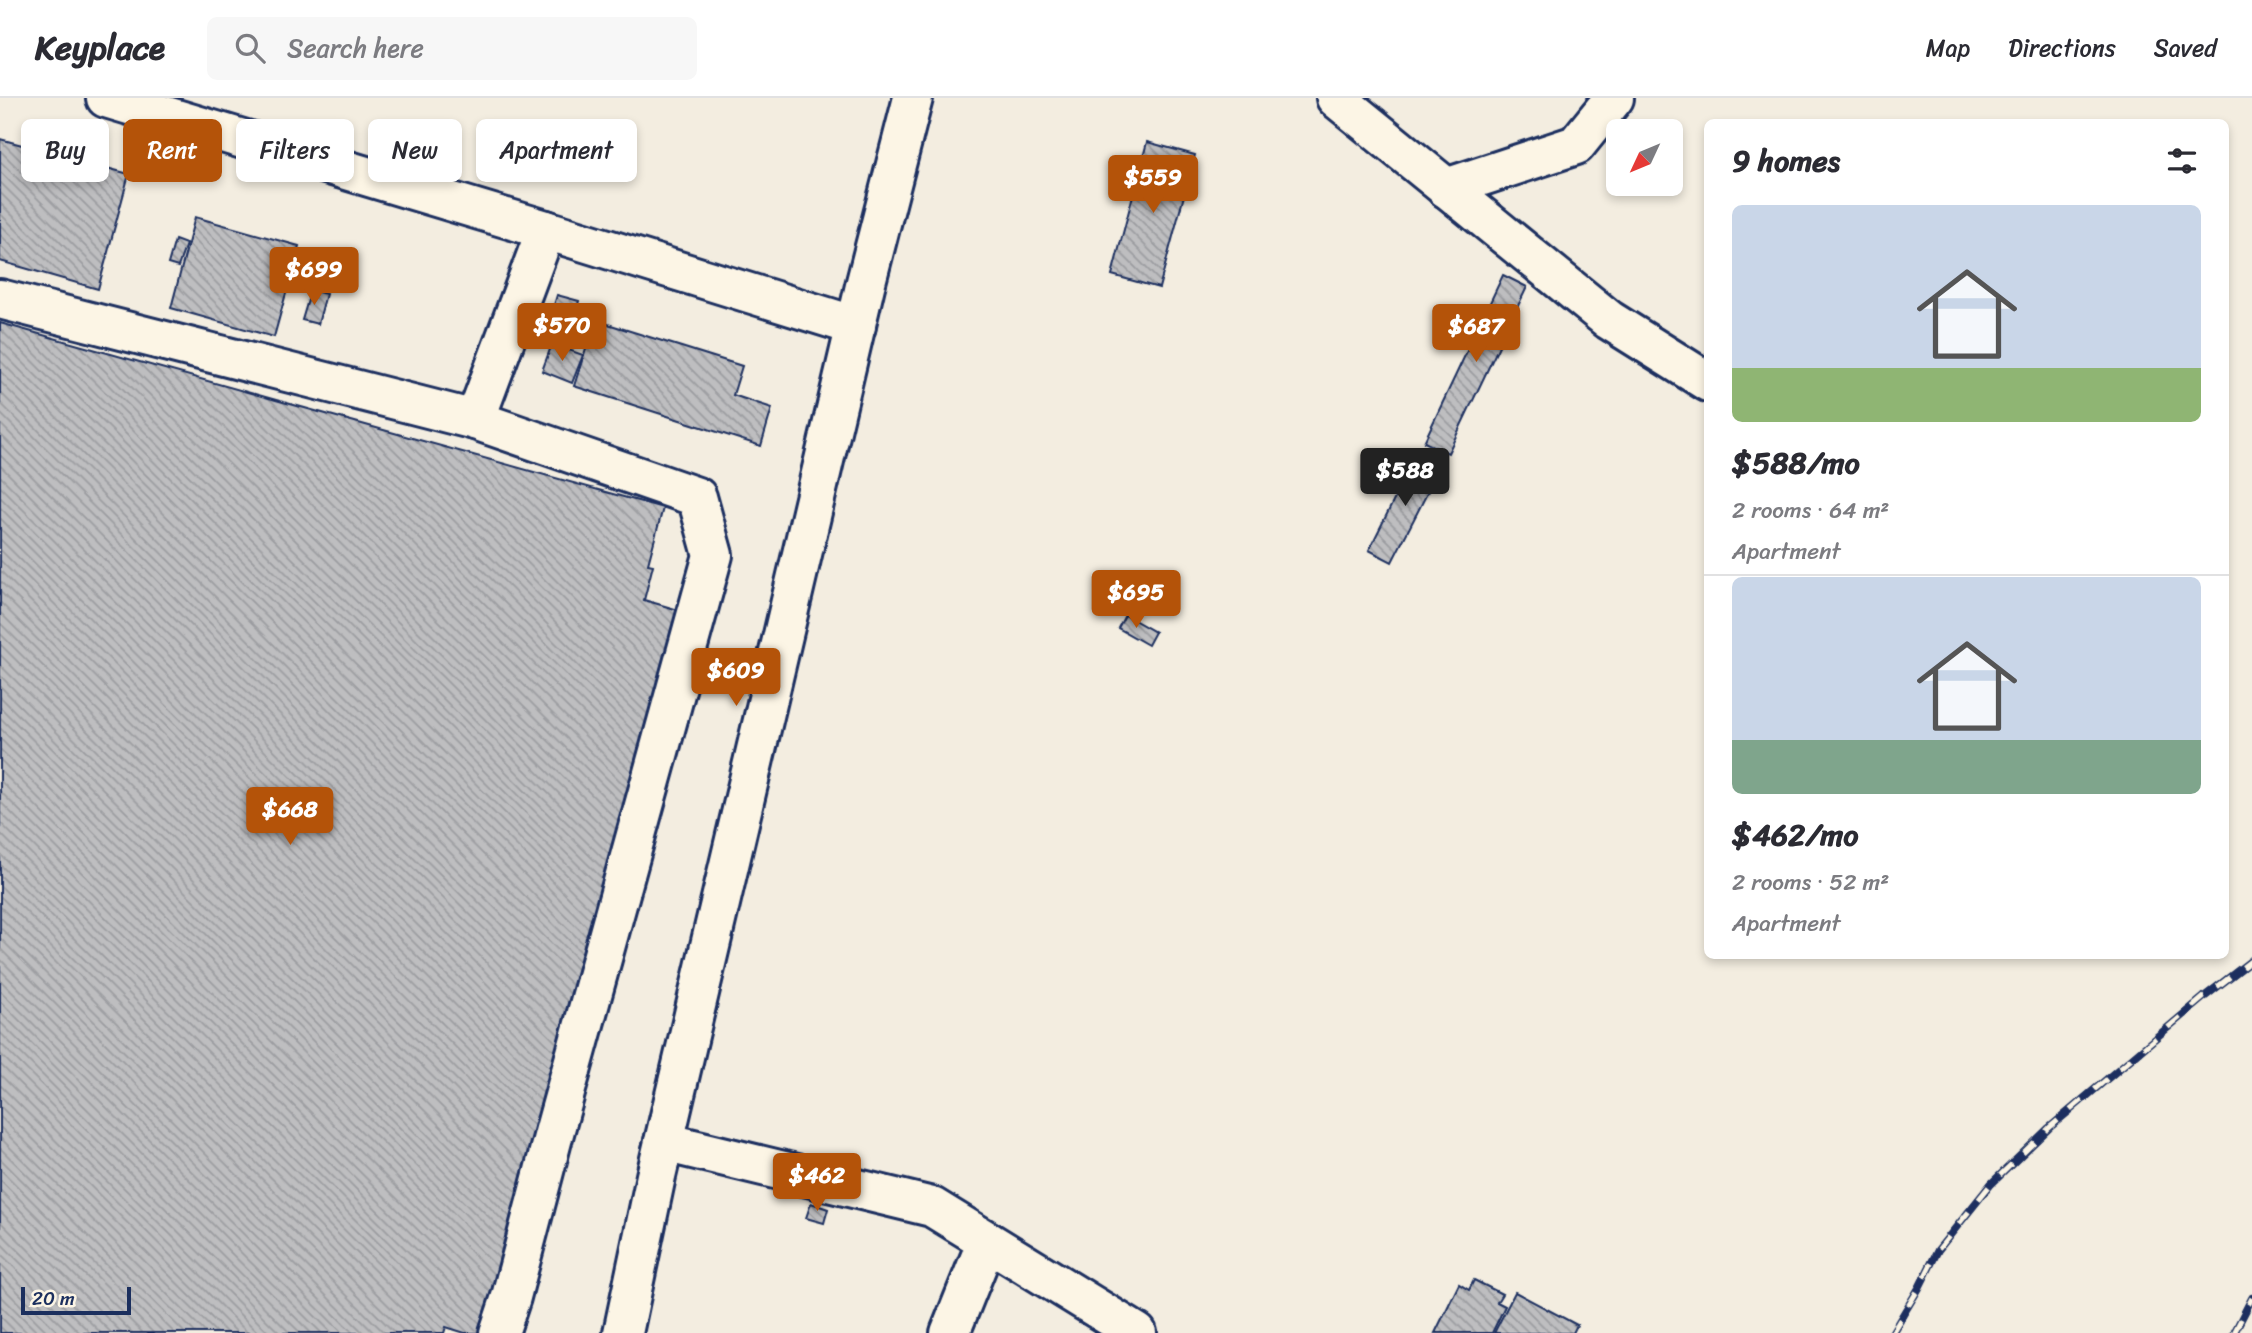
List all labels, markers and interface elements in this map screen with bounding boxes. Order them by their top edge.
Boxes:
search box [207,17,697,80]
text: Keyplace [35,19,165,77]
text: Search here [287,25,424,71]
text: Map [1926,27,1970,69]
text: Directions [2008,27,2116,69]
text: Saved [2154,27,2217,69]
icon: search [231,29,269,67]
chip: Buy [21,119,109,182]
chip: Rent [123,119,222,182]
chip: Filters [236,119,354,182]
chip: New [368,119,462,182]
chip: Apartment [476,119,637,182]
north arrow [1606,119,1684,196]
map controls [1606,119,1683,196]
text: 9 homes [1732,134,1840,188]
icon: filters [2163,142,2201,180]
pin: $559 [1112,156,1194,215]
text: $559 [1124,157,1182,198]
pin: $699 [273,248,355,307]
text: $699 [286,249,342,290]
icon: home [1904,251,2030,377]
pin: $570 [521,303,603,363]
pin: $687 [1435,304,1517,364]
text: $570 [533,305,591,346]
text: $687 [1448,306,1504,347]
text: $588/mo [1732,436,1860,490]
pin: $588 [1364,448,1446,508]
text: $588 [1376,450,1434,491]
text: 2 rooms · 64 m² [1732,490,1889,531]
text: Apartment [1732,531,1841,572]
pin: $695 [1095,570,1177,630]
text: $695 [1108,572,1164,613]
icon: home [1904,623,2030,749]
pin: $609 [695,648,777,708]
text: $609 [707,650,765,691]
pin: $668 [249,788,331,847]
text: $668 [262,789,318,830]
text: $462/mo [1732,808,1858,862]
text: 2 rooms · 52 m² [1732,862,1889,903]
text: Apartment [1732,903,1841,944]
pin: $462 [776,1154,858,1213]
text: $462 [789,1155,845,1196]
text: 20 m [32,1282,75,1315]
scale bar [21,1284,131,1316]

